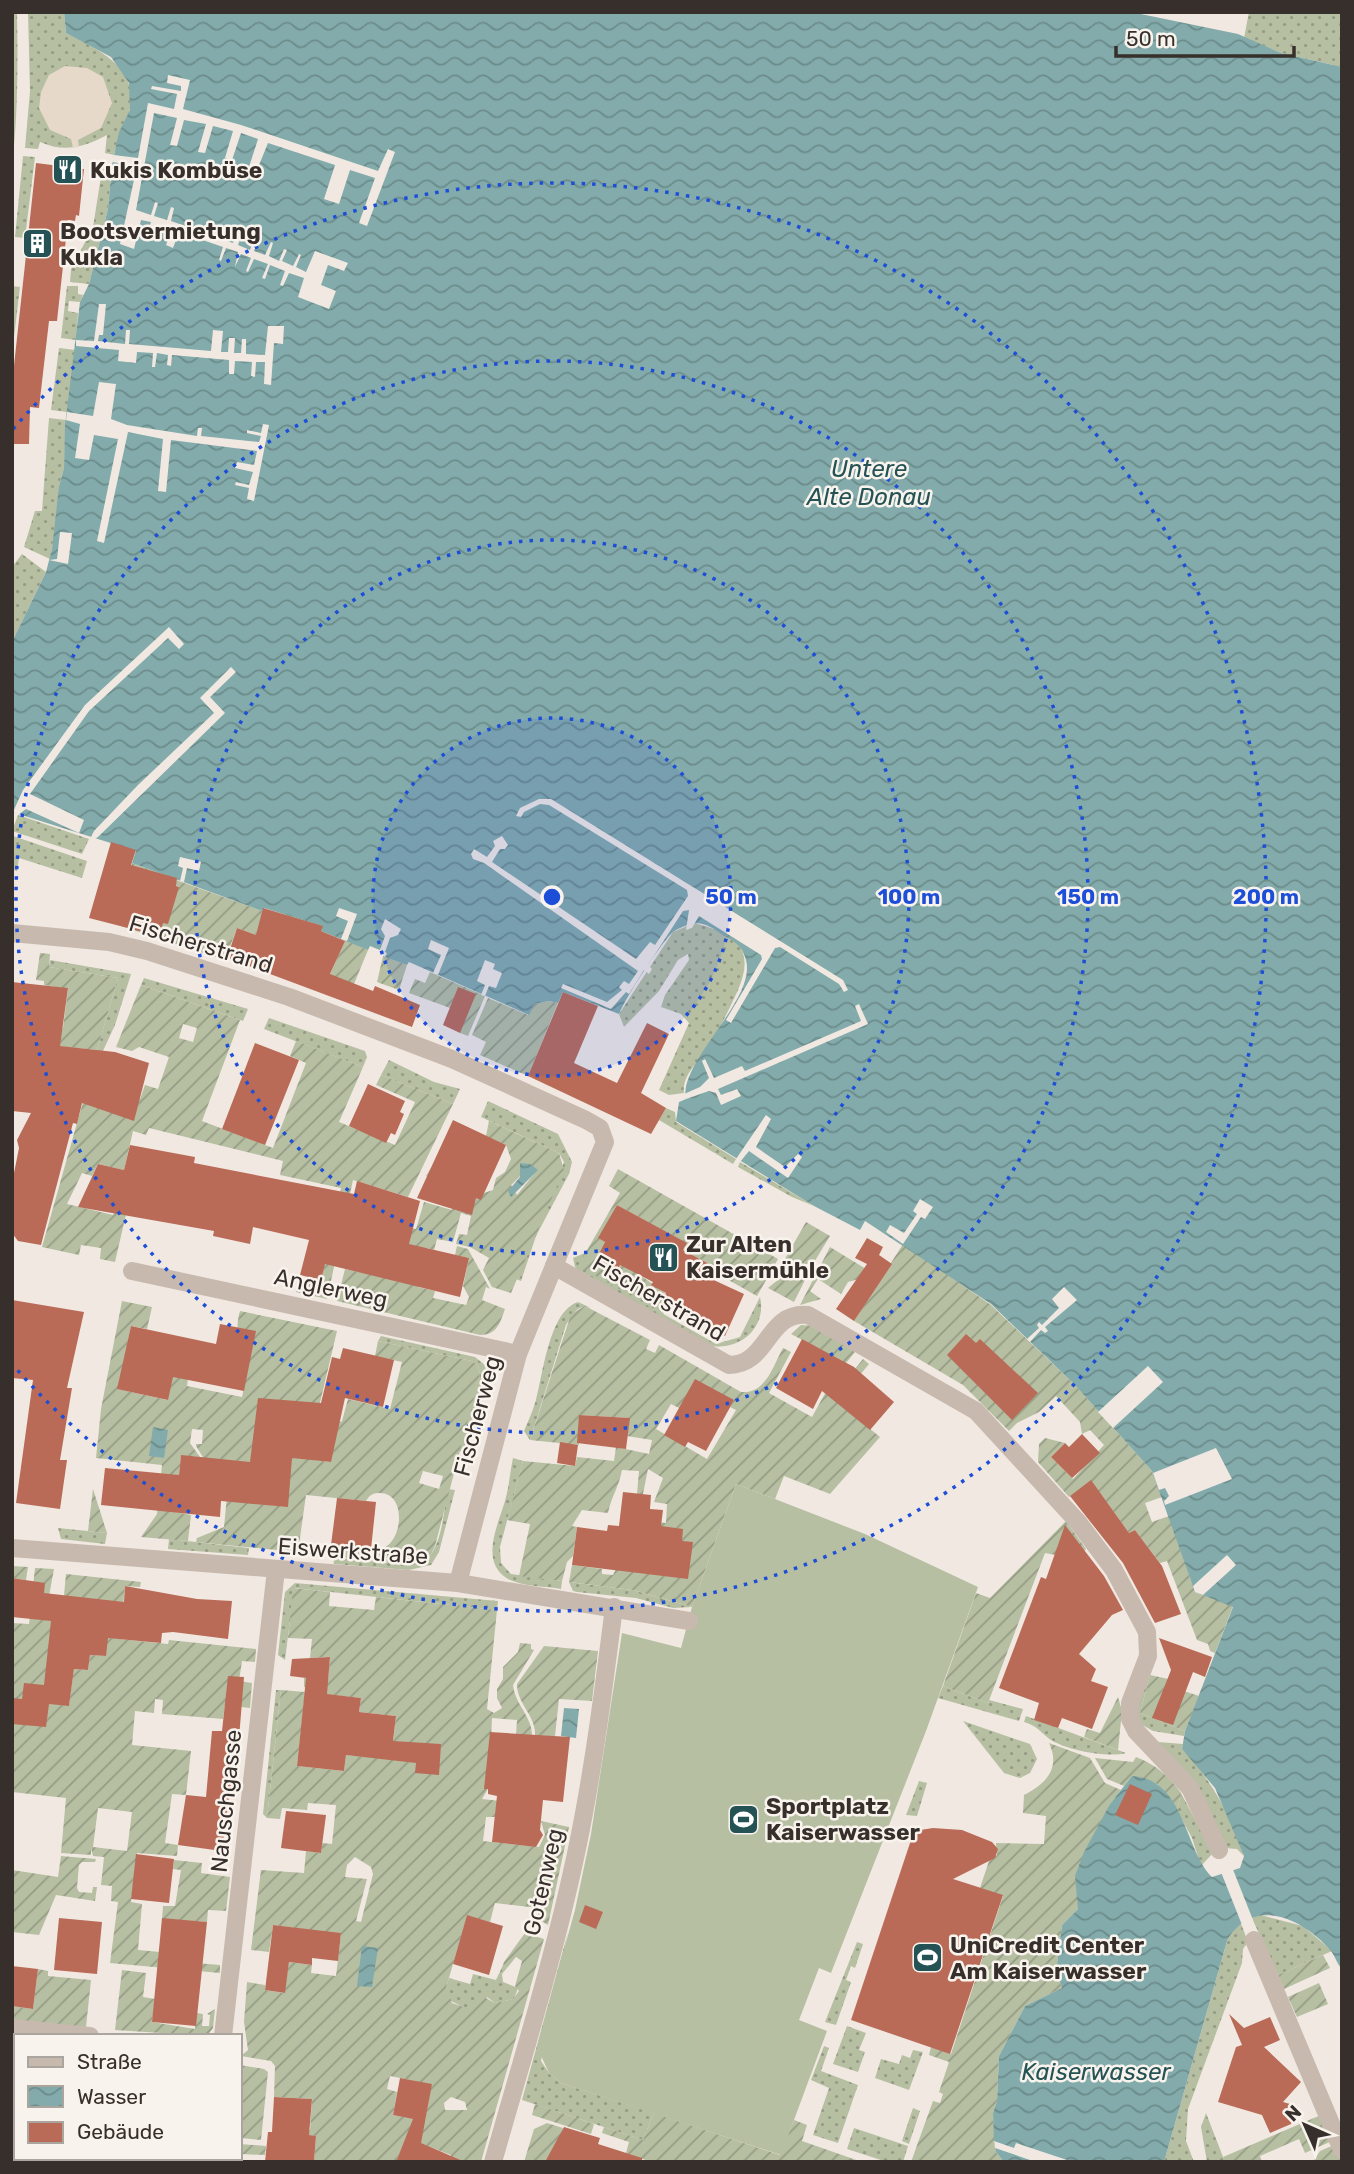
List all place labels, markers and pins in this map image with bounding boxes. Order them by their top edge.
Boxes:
restaurant icon: Kukis Kombüse [50,153,84,187]
place label: Kukis Kombüse [90,156,263,184]
place label: Bootsvermietung Kukla [60,217,261,271]
building icon: Bootsvermietung Kukla [20,227,54,261]
centre of rings [540,885,564,909]
place label: Zur Alten Kaisermühle [686,1230,829,1284]
restaurant icon: Zur Alten Kaisermühle [646,1240,680,1274]
place label: Sportplatz Kaiserwasser [766,1792,921,1846]
sports icon: Sportplatz Kaiserwasser [726,1802,760,1836]
place label: UniCredit Center Am Kaiserwasser [950,1931,1147,1985]
sports icon: UniCredit Center Am Kaiserwasser [910,1941,944,1975]

